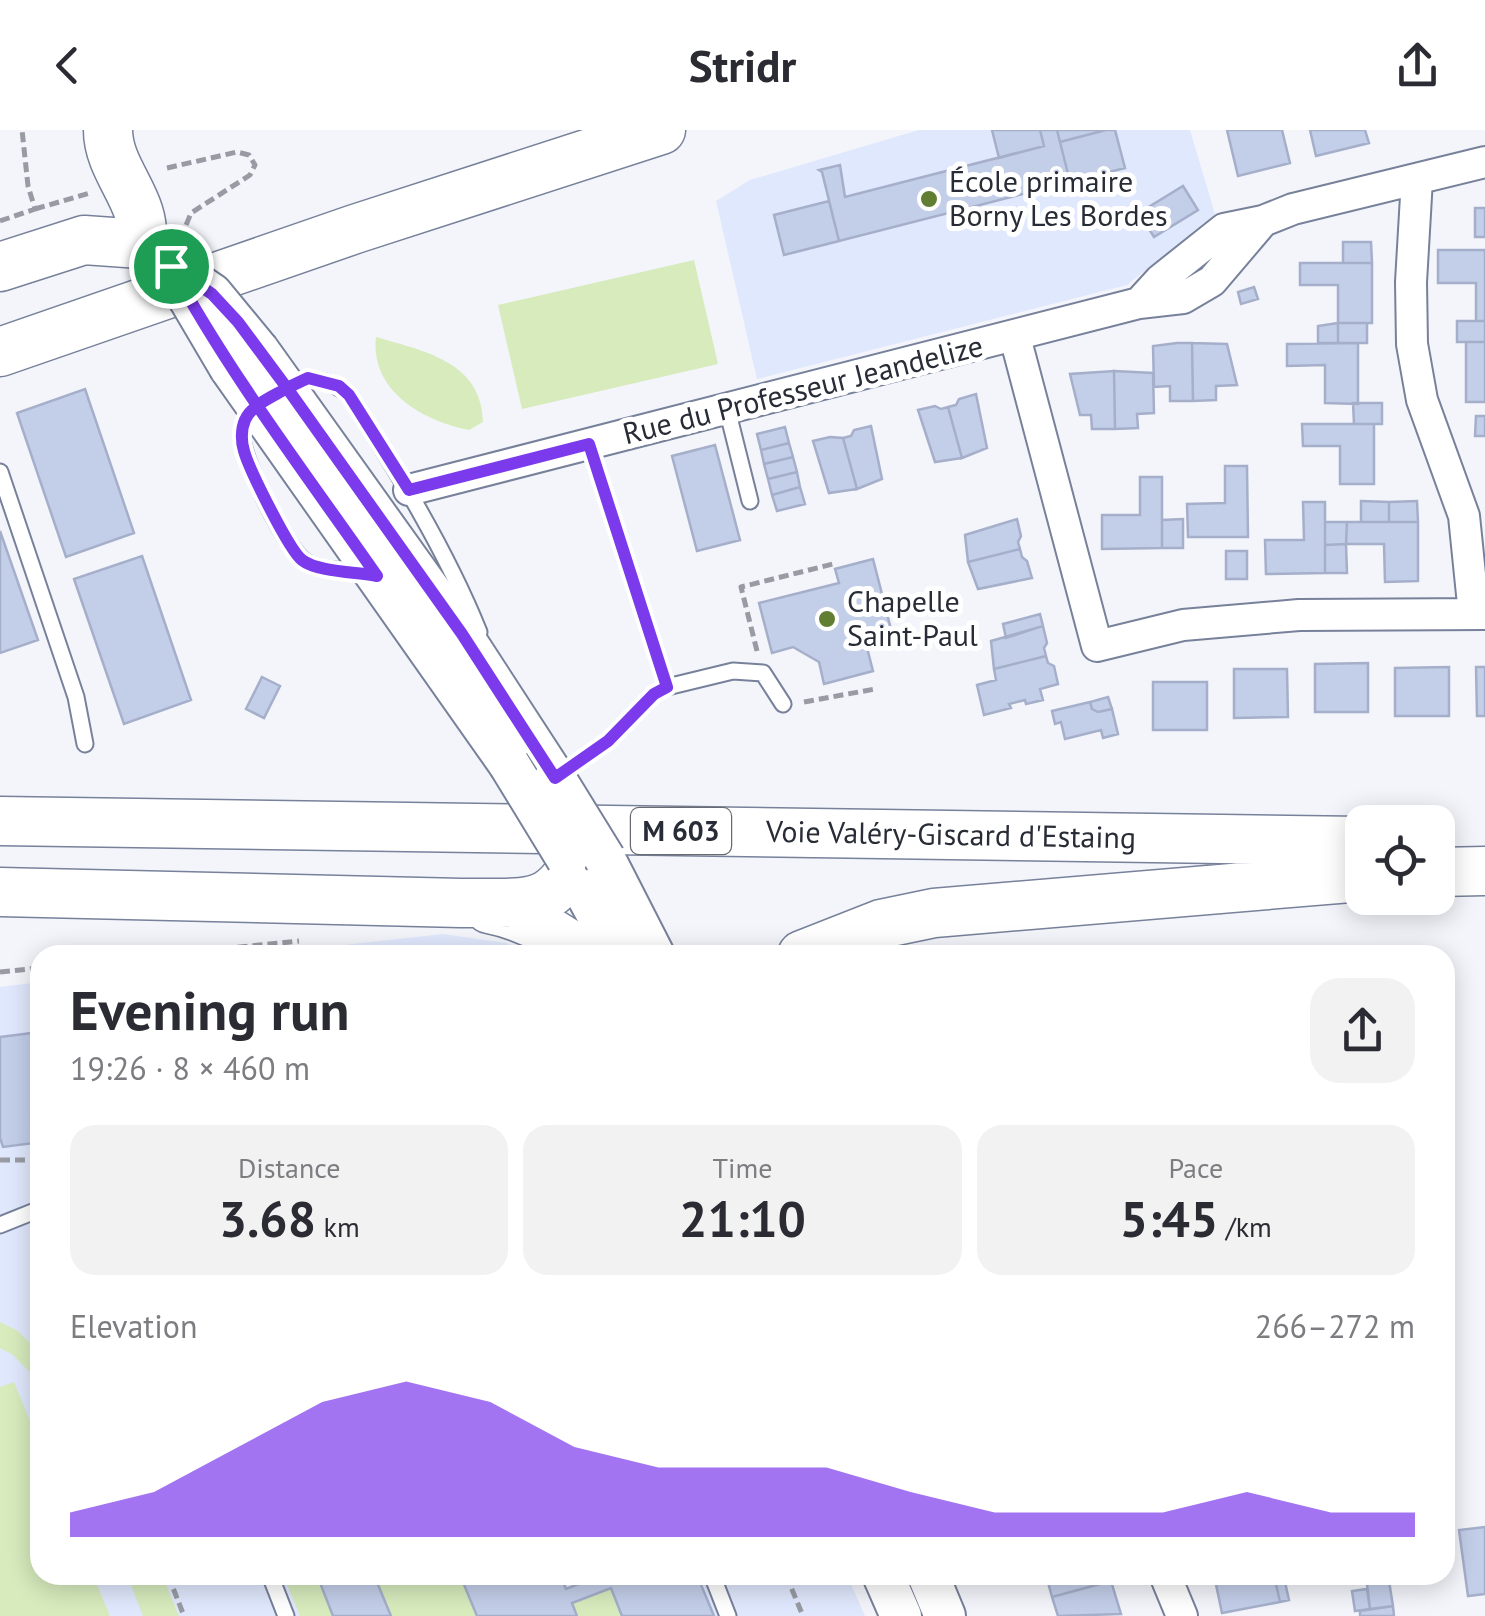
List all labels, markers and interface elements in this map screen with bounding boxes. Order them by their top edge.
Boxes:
text: Stridr [689,36,796,94]
icon: back [40,38,95,93]
icon: share [1390,38,1445,93]
place label: École primaire Borny Les Bordes [949,161,1168,234]
marker: École primaire Borny Les Bordes [918,188,940,210]
pin [129,224,214,309]
icon: arrive [144,239,199,294]
street label: Rue du Professeur Jeandelize [618,325,987,452]
place label: Chapelle Saint-Paul [847,581,978,654]
marker: Chapelle Saint-Paul [816,608,838,630]
map controls [1345,805,1455,915]
button: locate [1345,805,1455,915]
road number: M 603 [631,808,731,854]
street label: Voie Valéry-Giscard d'Estaing [765,811,1136,856]
text: Evening run [70,974,350,1045]
button: share [1310,978,1415,1083]
text: 19:26 · 8 × 460 m [70,1047,310,1089]
text: Distance [238,1149,340,1186]
text: Time [712,1149,773,1186]
text: Pace [1168,1149,1223,1186]
text: 3.68 [219,1186,316,1251]
text: 21:10 [679,1186,806,1251]
text: 5:45 [1120,1186,1218,1251]
text: km [316,1208,360,1245]
text: /km [1218,1208,1272,1245]
text: Elevation [70,1305,197,1347]
text: 266–272 m [1255,1305,1415,1347]

